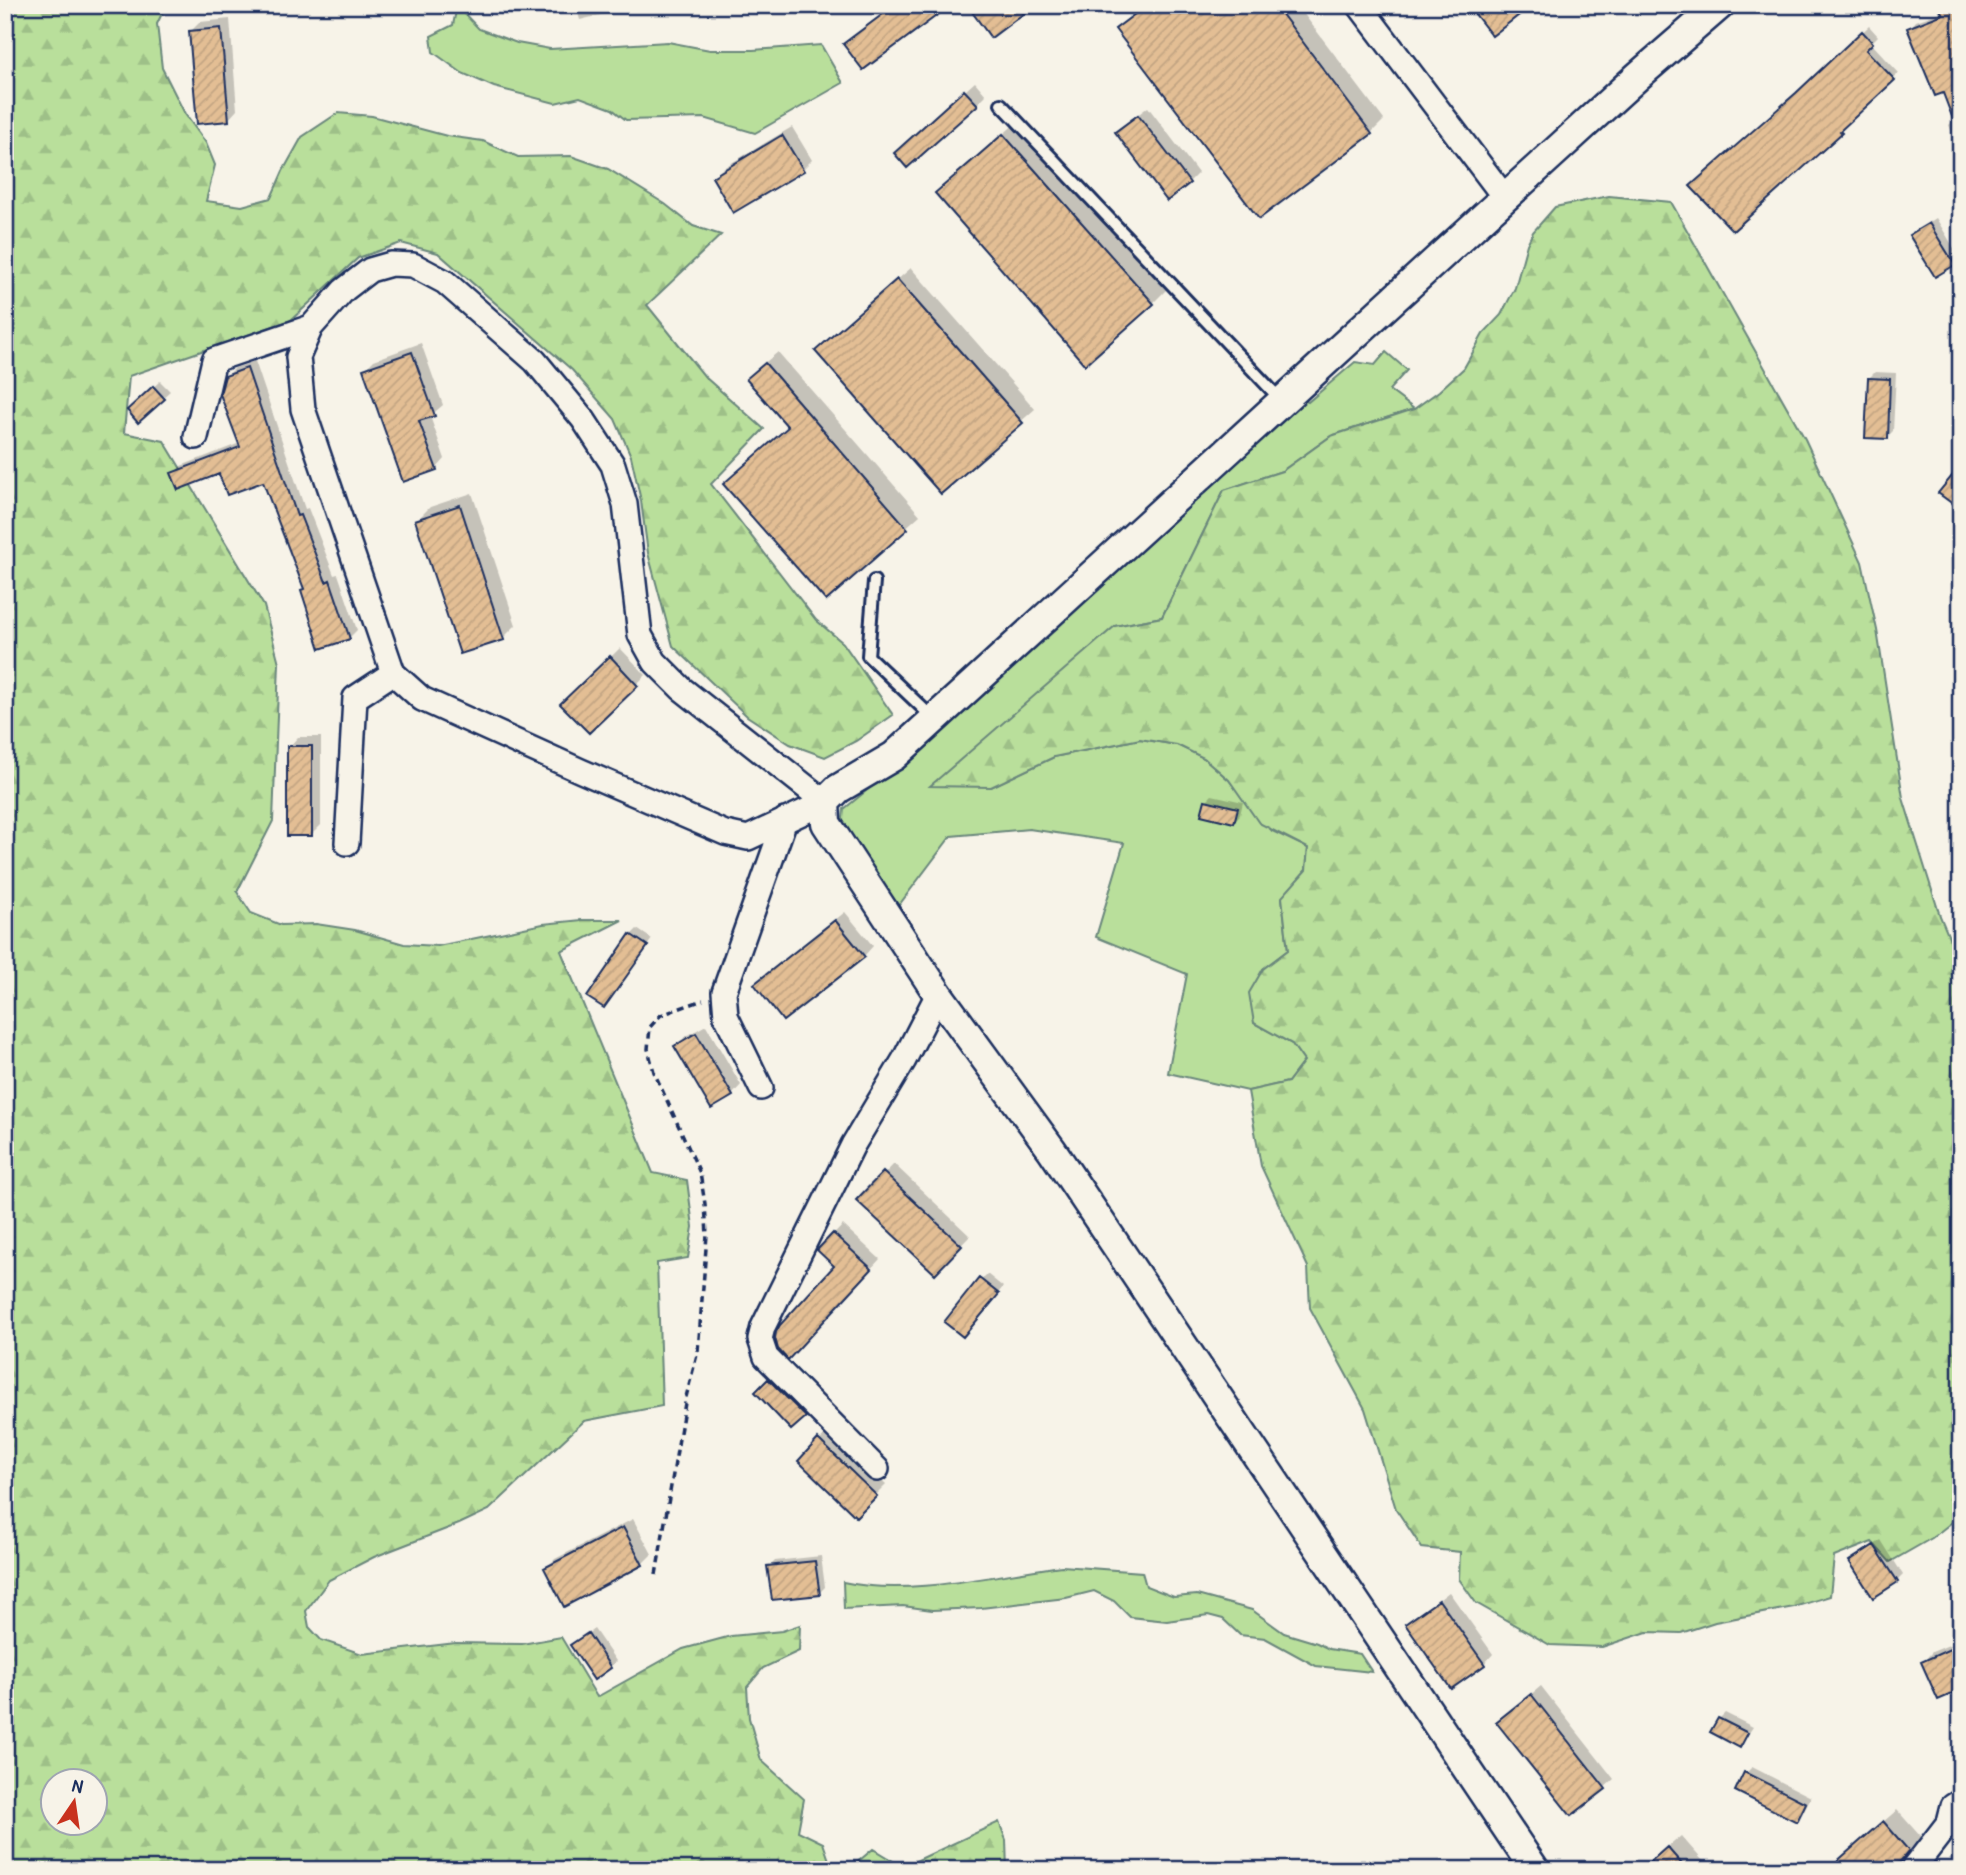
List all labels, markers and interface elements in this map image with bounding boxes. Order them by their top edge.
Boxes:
north arrow [38,1766,108,1836]
text: N [70,1772,86,1799]

